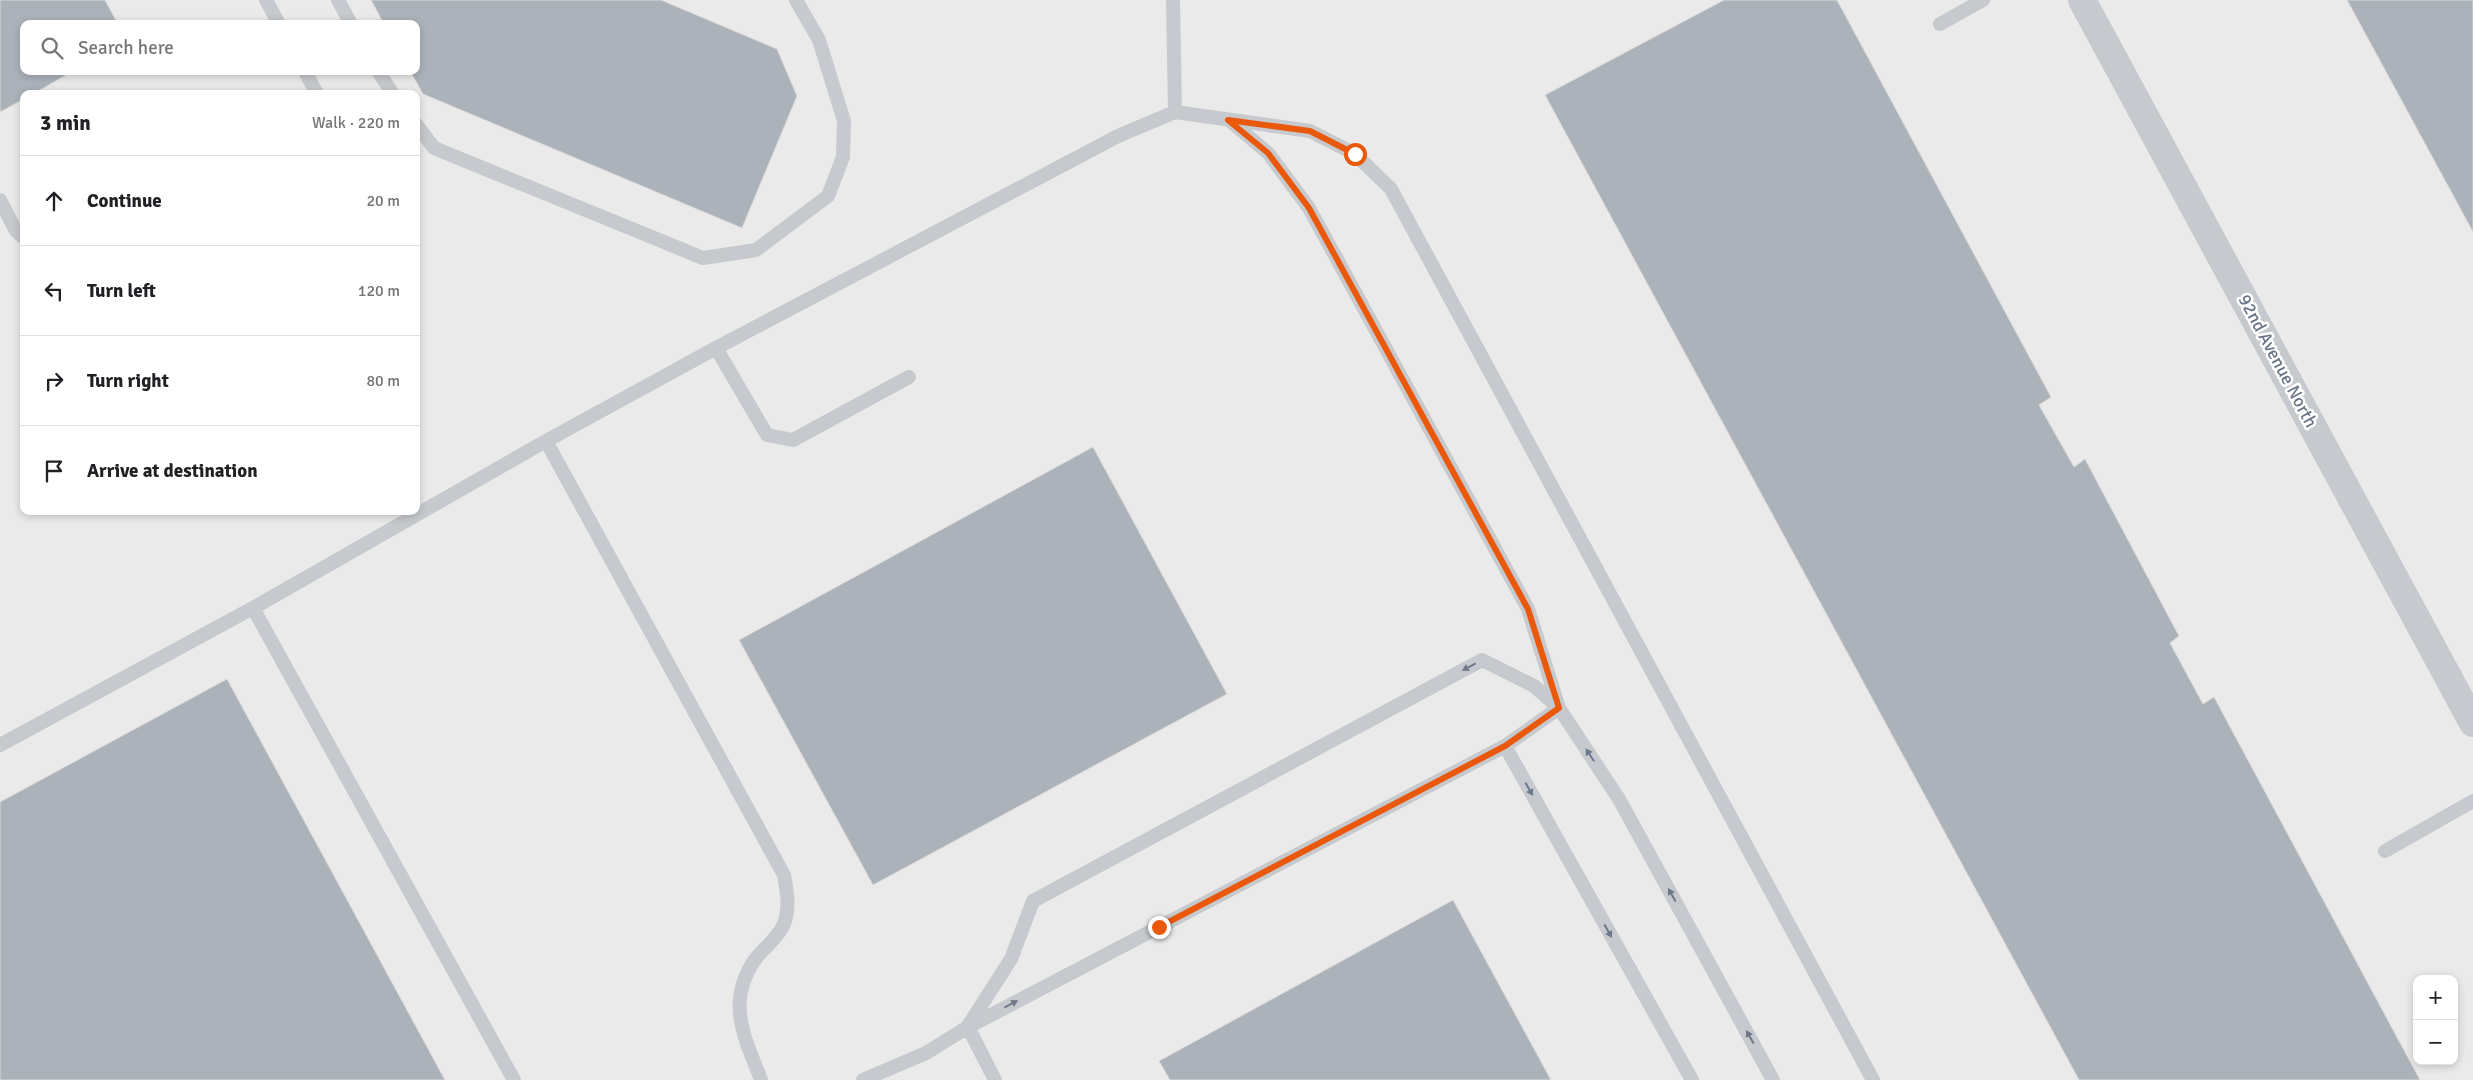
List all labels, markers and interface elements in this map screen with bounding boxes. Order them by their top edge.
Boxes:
search box [20,20,420,75]
icon: search [38,34,66,62]
text: Search here [78,36,174,60]
text: 3 min [40,110,91,136]
text: Walk · 220 m [312,113,400,133]
route start [1344,143,1367,166]
icon: ahead [40,187,68,215]
text: Continue [87,189,162,213]
text: 20 m [366,191,400,211]
icon: left [40,277,68,305]
text: Turn left [87,279,156,303]
text: 120 m [358,281,400,301]
street label: 92nd Avenue North [2234,291,2322,431]
icon: right [40,367,68,395]
text: Turn right [87,369,169,393]
text: 80 m [366,371,400,391]
icon: arrive [40,457,68,485]
text: Arrive at destination [87,459,258,483]
one-way arrow [1461,663,1476,671]
one-way arrow [1585,748,1595,761]
one-way arrow [1525,781,1533,796]
one-way arrow [1667,888,1676,902]
route end [1148,916,1171,939]
one-way arrow [1604,924,1613,937]
map controls [2413,975,2458,1065]
button: + [2413,975,2458,1020]
one-way arrow [1004,1000,1019,1008]
button: − [2413,1020,2458,1065]
one-way arrow [1746,1030,1754,1045]

